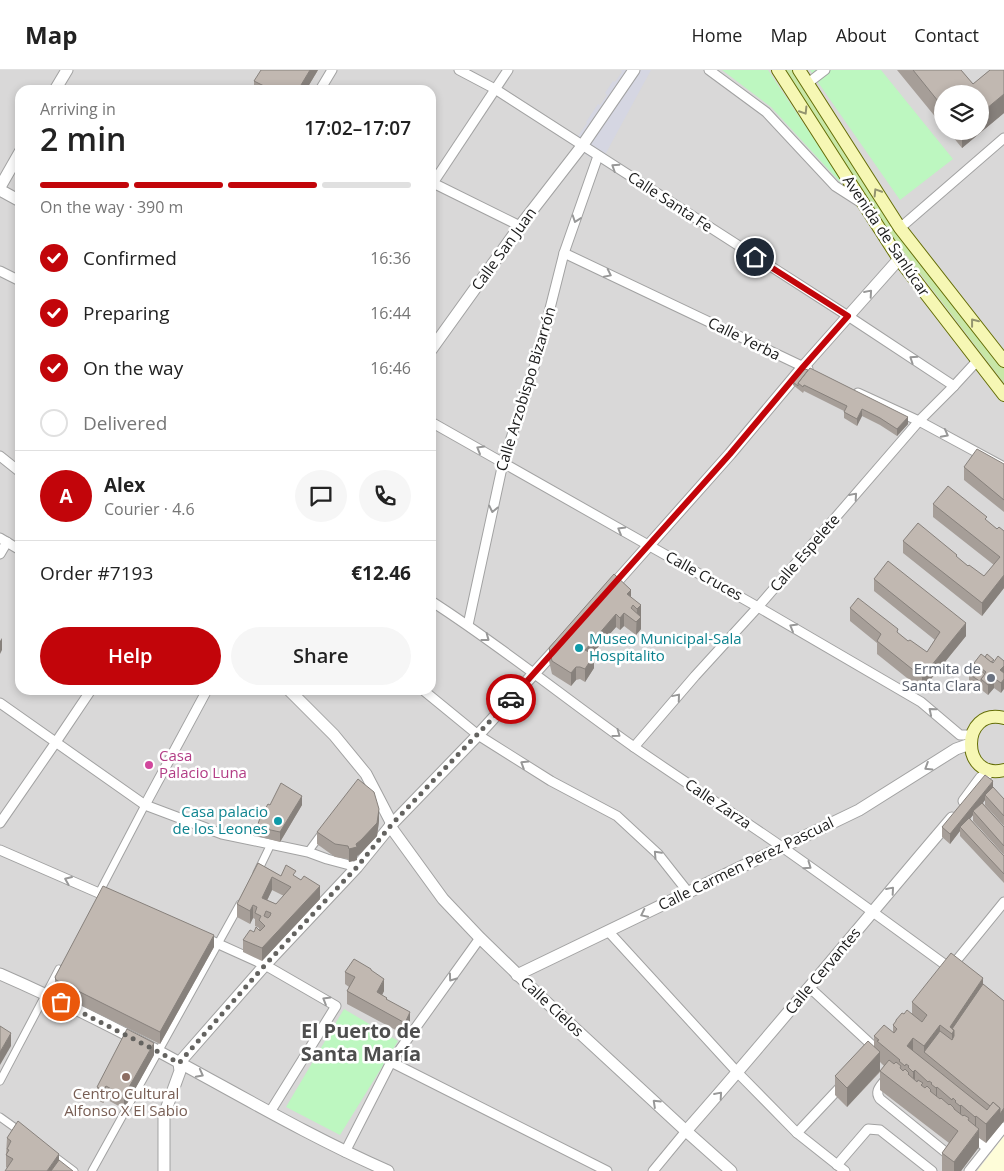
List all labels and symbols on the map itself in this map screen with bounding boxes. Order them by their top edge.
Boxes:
one-way arrow [797,106,807,115]
one-way arrow [611,164,620,173]
street label: Calle Santa Fe [624,166,717,236]
street label: Avenida de Sanlúcar [839,171,935,300]
one-way arrow [874,188,883,198]
street label: Calle San Juan [466,203,540,294]
one-way arrow [572,214,582,223]
pin [734,236,776,278]
one-way arrow [603,268,612,278]
one-way arrow [863,290,871,299]
street label: Calle Arzobispo Bizarrón [490,304,560,473]
street label: Calle Yerba [705,312,784,364]
one-way arrow [971,319,979,328]
one-way arrow [910,356,919,365]
one-way arrow [939,428,948,438]
one-way arrow [476,446,485,456]
one-way arrow [848,493,857,502]
one-way arrow [488,505,499,514]
street label: Calle Espelete [765,509,844,595]
one-way arrow [617,526,626,536]
street label: Calle Cruces [662,546,747,605]
one-way arrow [790,623,799,633]
place label: Museo Municipal-Sala Hospitalito [589,628,742,665]
one-way arrow [480,632,490,641]
marker: Museo Municipal-Sala Hospitalito [573,642,585,654]
place label: Ermita de Santa Clara [902,658,981,695]
marker: Ermita de Santa Clara [985,672,997,684]
courier [486,674,536,724]
one-way arrow [672,693,681,702]
one-way arrow [929,708,938,717]
one-way arrow [611,729,620,737]
place label: Casa Palacio Luna [159,745,247,782]
marker: Casa Palacio Luna [143,759,155,771]
one-way arrow [520,760,529,770]
one-way arrow [924,761,933,771]
street label: Calle Zarza [681,774,756,833]
place label: Casa palacio de los Leones [173,801,268,838]
street label: Calle Carmen Perez Pascual [654,812,837,914]
marker: Casa palacio de los Leones [272,815,284,827]
one-way arrow [654,851,663,860]
one-way arrow [803,860,812,869]
one-way arrow [64,875,73,886]
one-way arrow [885,886,894,895]
one-way arrow [640,908,649,918]
street label: Calle Cervantes [780,923,864,1018]
one-way arrow [449,972,457,981]
street label: Calle Cielos [517,972,588,1041]
pin [40,981,82,1023]
one-way arrow [322,997,331,1007]
district label: El Puerto de Santa María [301,1017,421,1067]
one-way arrow [194,1068,203,1078]
marker: Centro Cultural Alfonso X El Sabio [120,1071,132,1083]
place label: Centro Cultural Alfonso X El Sabio [64,1083,188,1120]
one-way arrow [713,1091,722,1100]
one-way arrow [653,1100,662,1109]

